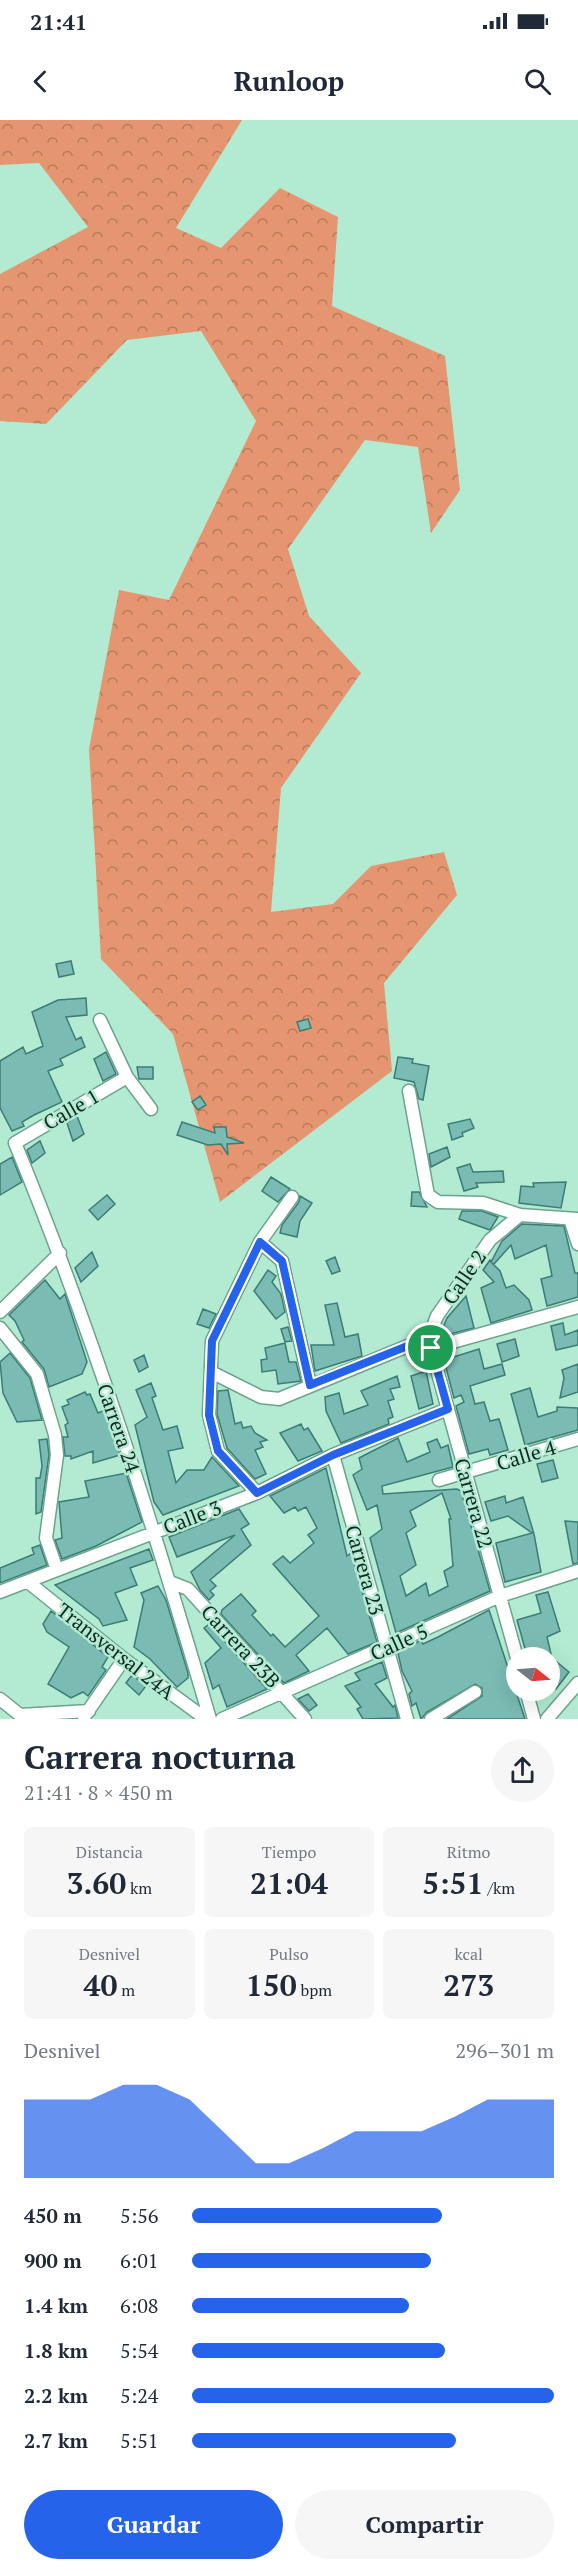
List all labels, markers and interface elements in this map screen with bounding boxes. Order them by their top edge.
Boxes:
text: 21:41 [30,7,87,36]
text: Runloop [234,63,344,99]
icon: back [24,65,57,98]
icon: search [521,65,554,98]
street label: Calle 1 [38,1082,104,1136]
street label: Calle 2 [436,1244,492,1310]
pin [405,1322,456,1373]
icon: arrive [414,1331,447,1364]
street label: Carrera 24 [91,1380,147,1476]
street label: Calle 4 [493,1433,559,1477]
street label: Carrera 22 [448,1455,500,1551]
street label: Calle 3 [159,1494,225,1540]
street label: Carrera 23 [339,1522,391,1618]
street label: Transversal 24A [52,1597,181,1706]
street label: Carrera 23B [195,1599,287,1693]
street label: Calle 5 [366,1617,432,1667]
north arrow [506,1647,560,1701]
map controls [506,1647,560,1701]
text: Carrera nocturna [24,1735,296,1778]
button: share [491,1739,554,1802]
text: 21:41 · 8 × 450 m [24,1779,173,1806]
text: Distancia [76,1841,143,1863]
text: Tiempo [262,1841,316,1863]
text: Ritmo [447,1841,490,1863]
text: 3.60 [66,1863,126,1903]
text: 21:04 [250,1863,328,1903]
text: 5:51 [422,1863,484,1903]
text: km [126,1877,152,1899]
text: /km [484,1877,515,1899]
text: Desnivel [79,1943,140,1965]
text: Pulso [269,1943,309,1965]
text: kcal [454,1943,483,1965]
text: 40 [84,1965,117,2005]
text: 150 [246,1965,297,2005]
text: 273 [443,1965,494,2005]
text: m [117,1979,135,2001]
text: bpm [297,1979,332,2001]
text: Desnivel [24,2037,101,2064]
text: 296–301 m [455,2037,554,2064]
text: 450 m [24,2202,82,2229]
text: 5:56 [120,2202,159,2229]
text: 900 m [24,2247,82,2274]
text: 6:01 [120,2247,159,2274]
text: 1.4 km [24,2292,88,2319]
text: 6:08 [120,2292,159,2319]
text: 1.8 km [24,2337,88,2364]
text: 5:54 [120,2337,159,2364]
text: 2.2 km [24,2382,88,2409]
text: 5:24 [120,2382,159,2409]
text: 2.7 km [24,2427,88,2454]
text: 5:51 [120,2427,159,2454]
button: Guardar [24,2490,283,2559]
button: Compartir [295,2490,554,2559]

